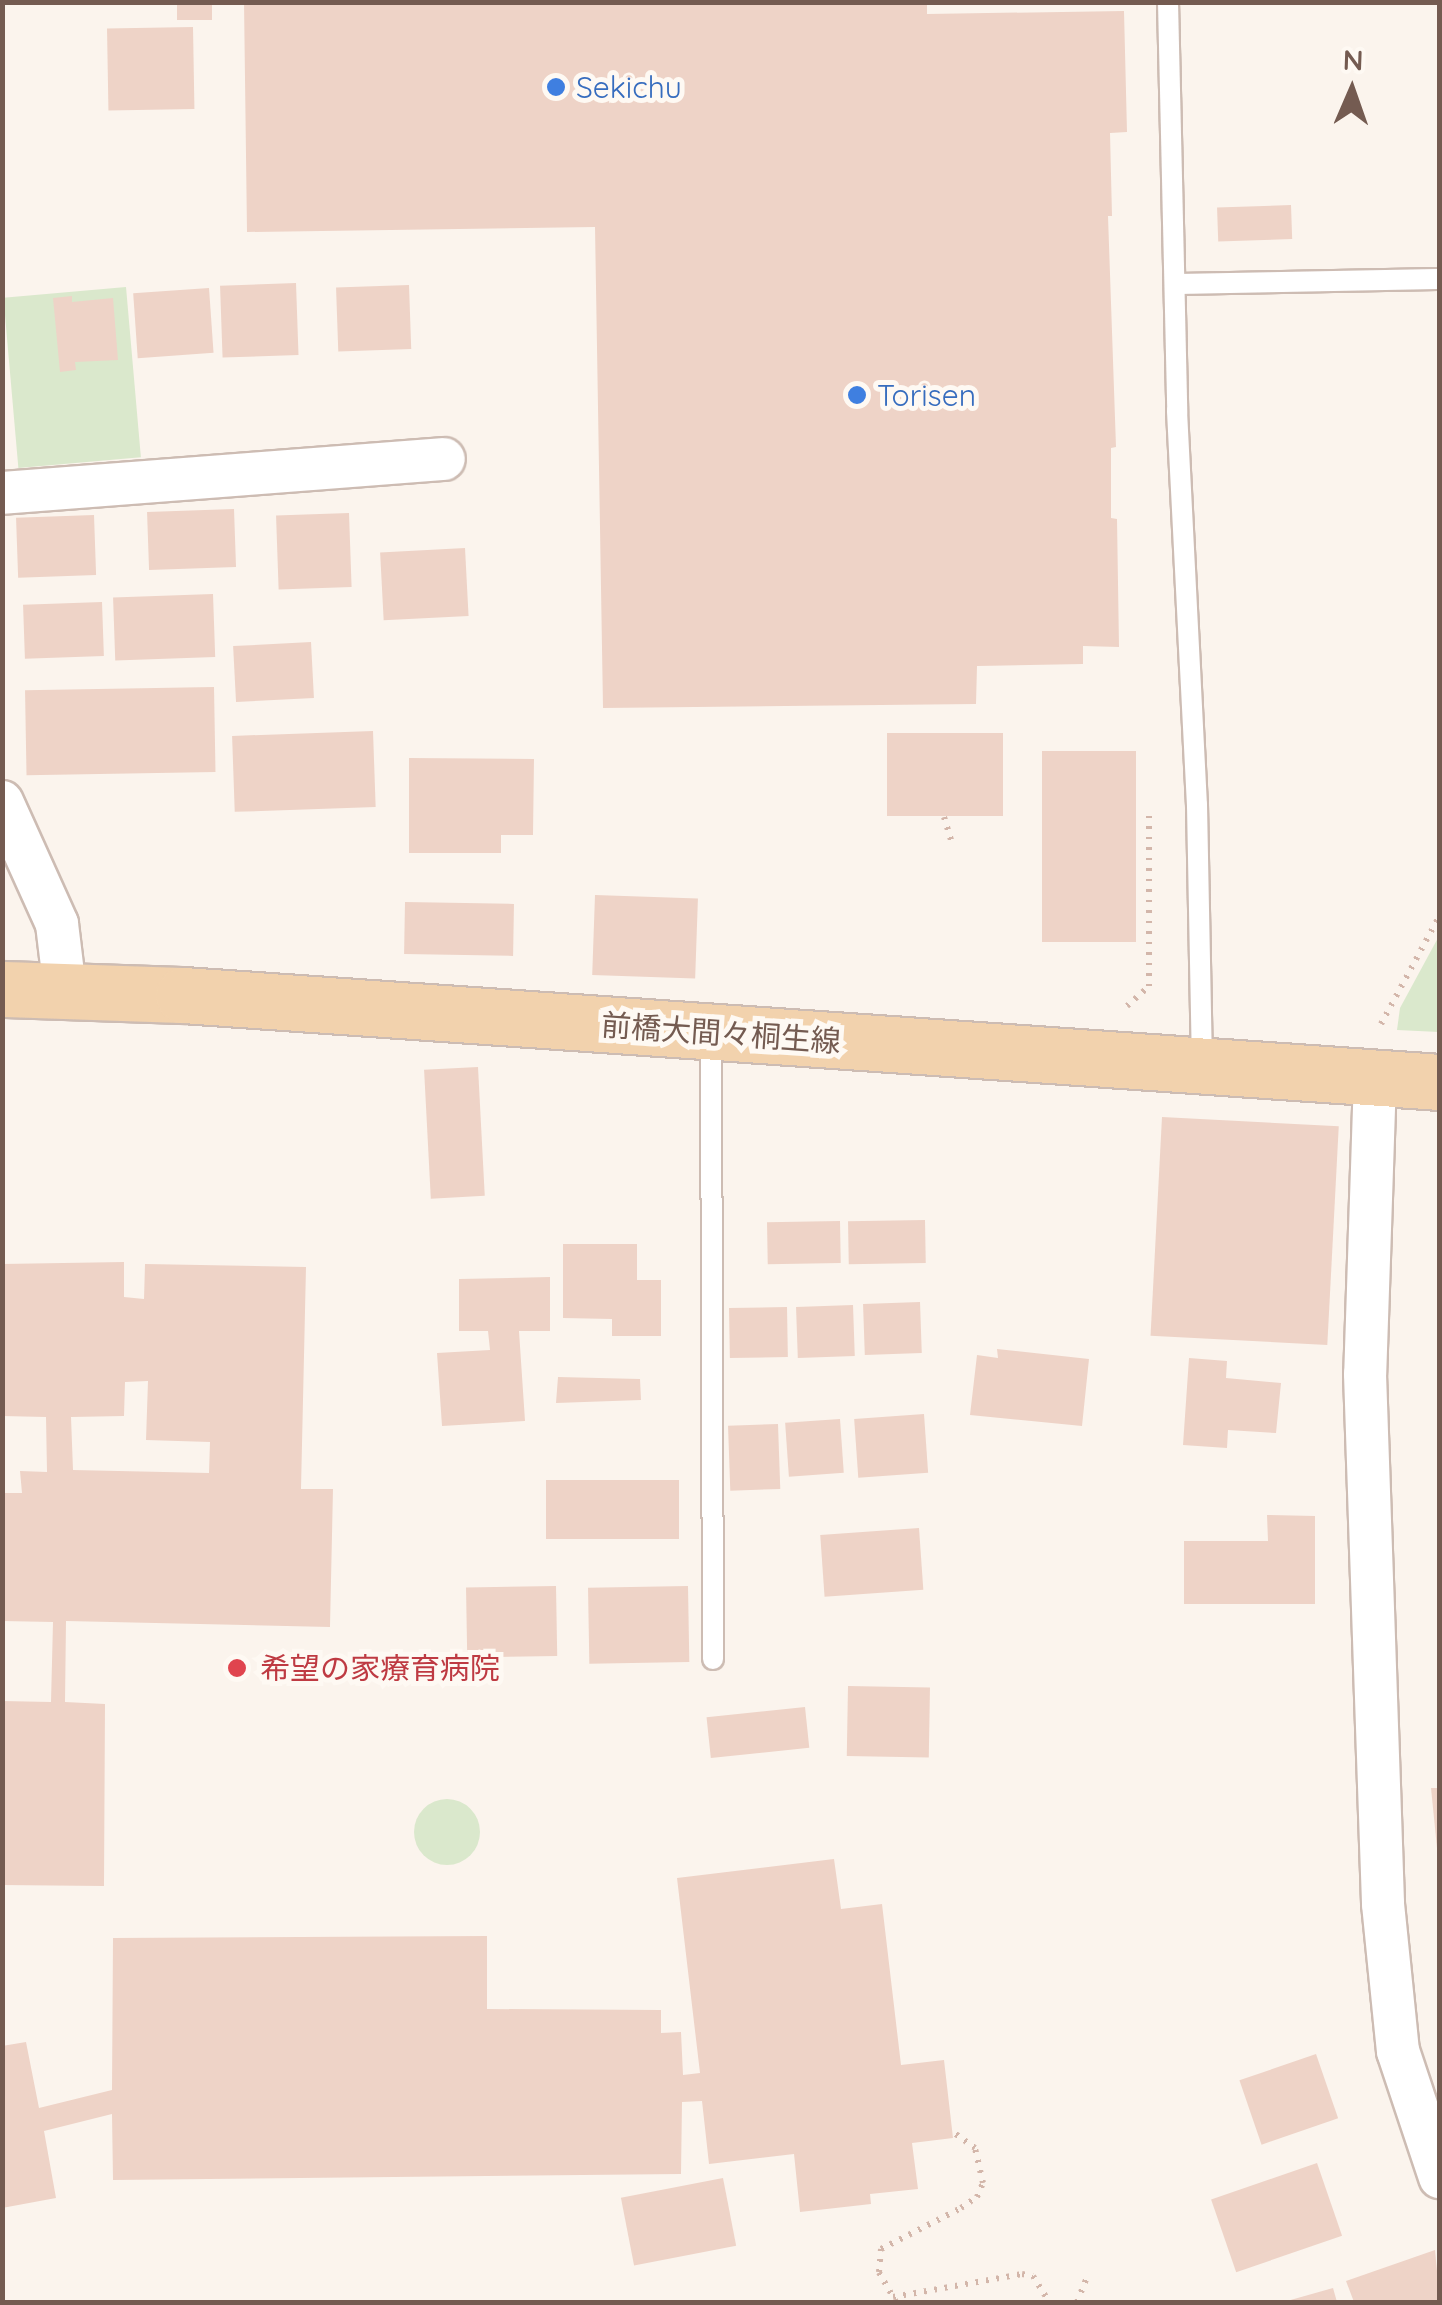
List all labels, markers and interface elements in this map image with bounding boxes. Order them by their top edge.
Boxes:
north arrow [1302,40,1402,140]
text: N [1342,42,1364,77]
place label: Sekichu [576,69,682,105]
marker: Sekichu [545,76,567,98]
place label: Torisen [877,377,976,413]
marker: Torisen [846,384,868,406]
street label: 前橋大間々桐生線 [600,1007,842,1059]
place label: 希望の家療育病院 [260,1650,500,1686]
marker: 希望の家療育病院 [224,1655,250,1681]

